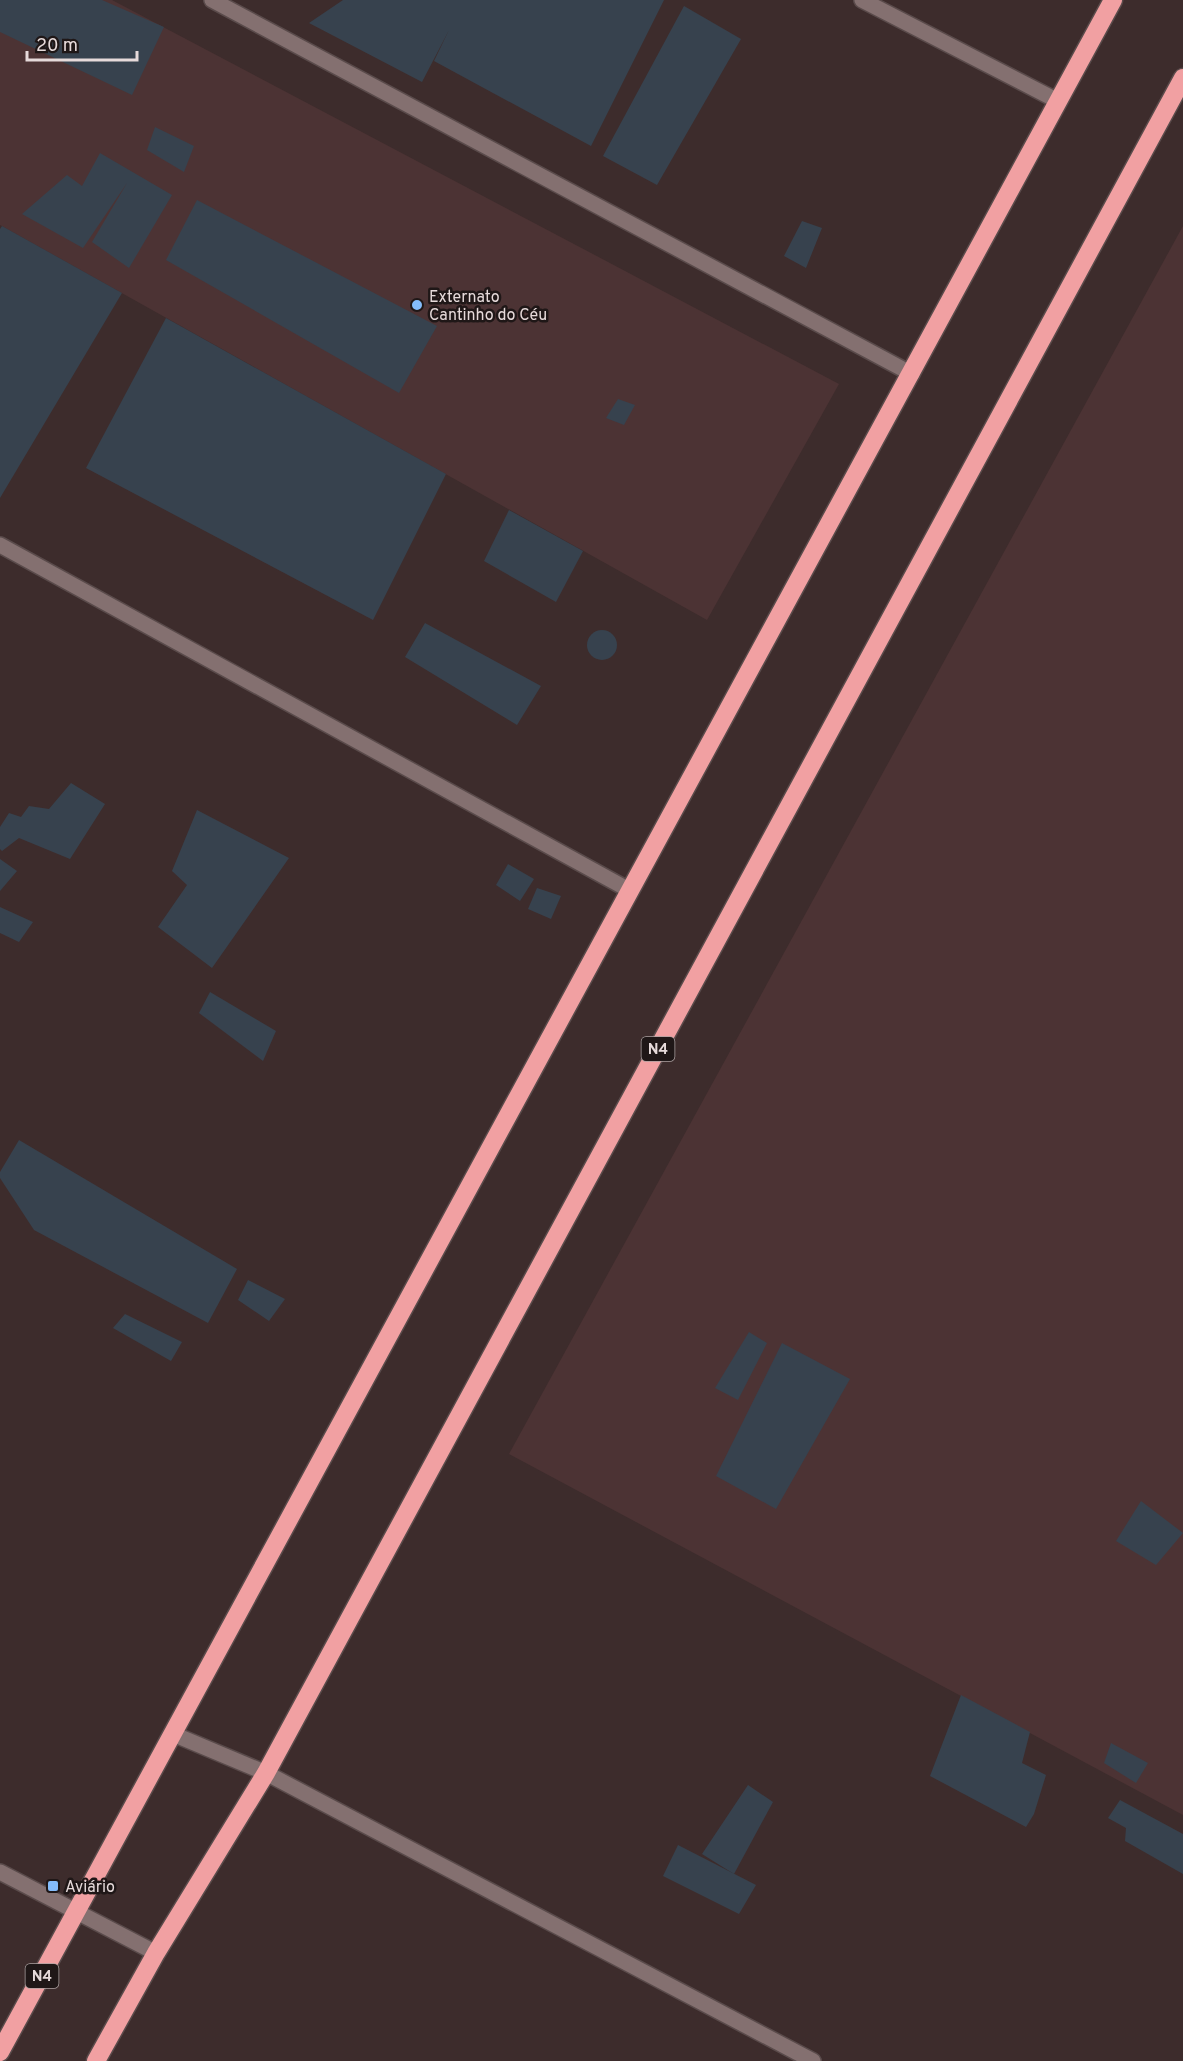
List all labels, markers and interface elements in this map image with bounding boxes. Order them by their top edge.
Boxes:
scale bar [27,24,136,62]
text: 20 m [36,35,78,58]
place label: Externato Cantinho do Céu [429,288,547,326]
marker: Externato Cantinho do Céu [410,298,424,312]
road number: N4 [642,1037,674,1061]
place label: Aviário [65,1878,115,1898]
marker: Aviário [46,1879,60,1893]
road number: N4 [26,1964,58,1988]

